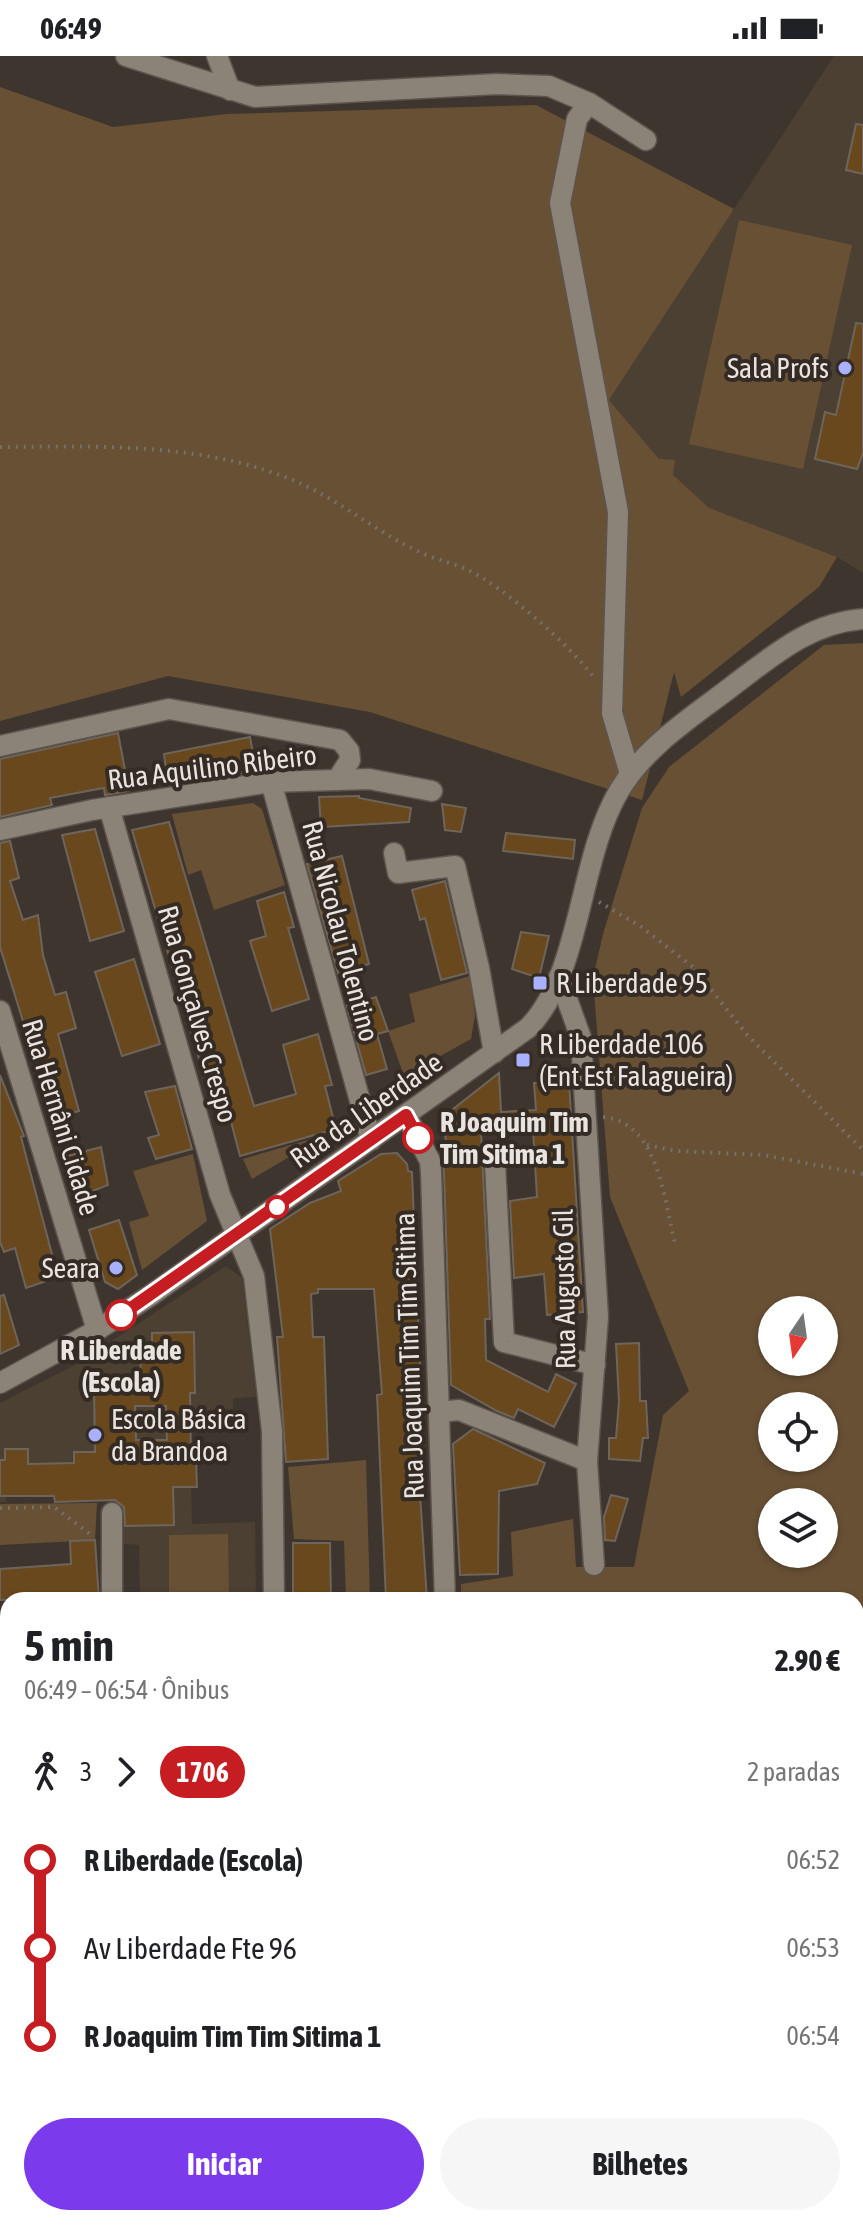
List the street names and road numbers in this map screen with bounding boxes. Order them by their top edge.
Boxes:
street label: Rua Aquilino Ribeiro [106,738,318,796]
street label: Rua Nicolau Tolentino [296,817,386,1045]
street label: Rua Gonçalves Crespo [152,902,244,1126]
street label: Rua Hernâni Cidade [16,1015,106,1219]
street label: Rua da Liberdade [284,1046,448,1174]
street label: Rua Augusto Gil [547,1208,581,1370]
street label: Rua Joaquim Tim Tim Sitima [388,1212,430,1500]

